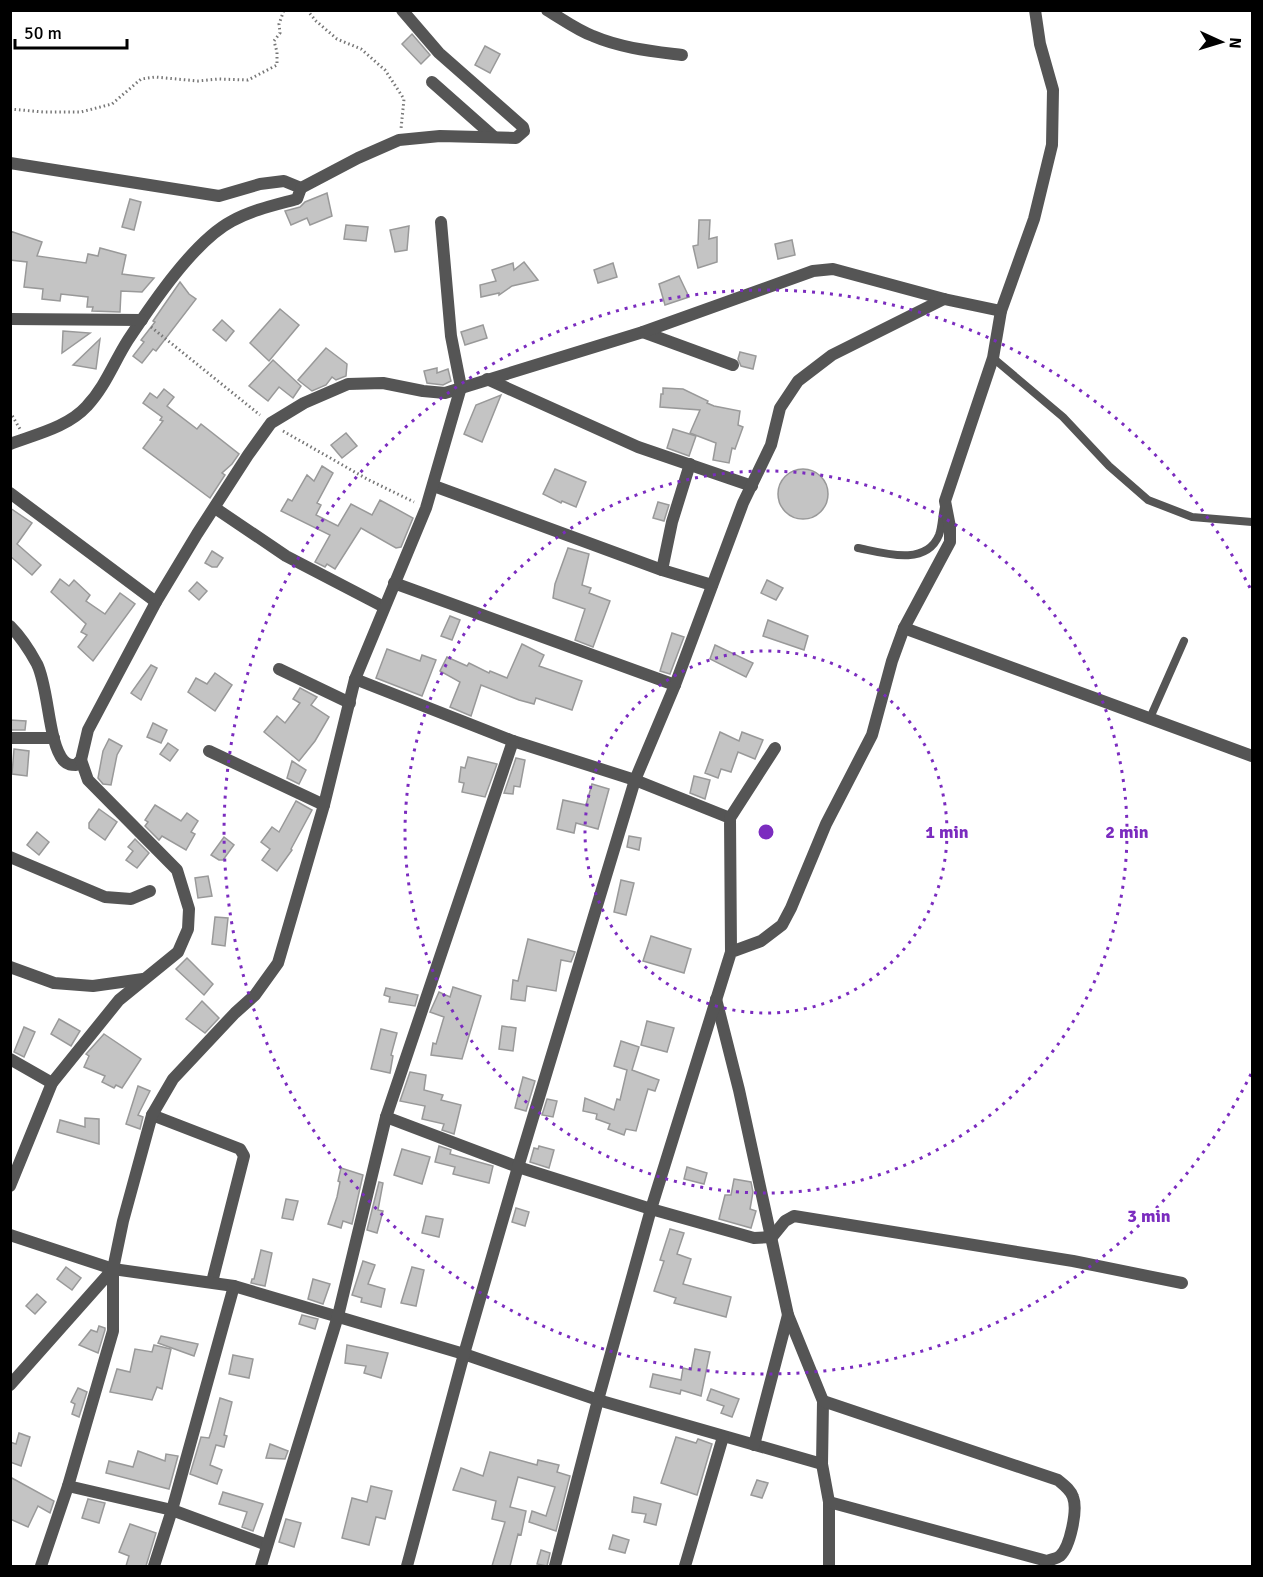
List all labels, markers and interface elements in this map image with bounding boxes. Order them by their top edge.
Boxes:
scale bar [15,12,128,50]
north arrow [1191,12,1251,72]
text: 50 m [24,22,62,44]
text: N [1225,37,1245,49]
text: 1 min [925,821,969,843]
text: 2 min [1105,821,1149,843]
centre of rings [756,822,776,842]
text: 3 min [1127,1205,1171,1227]

